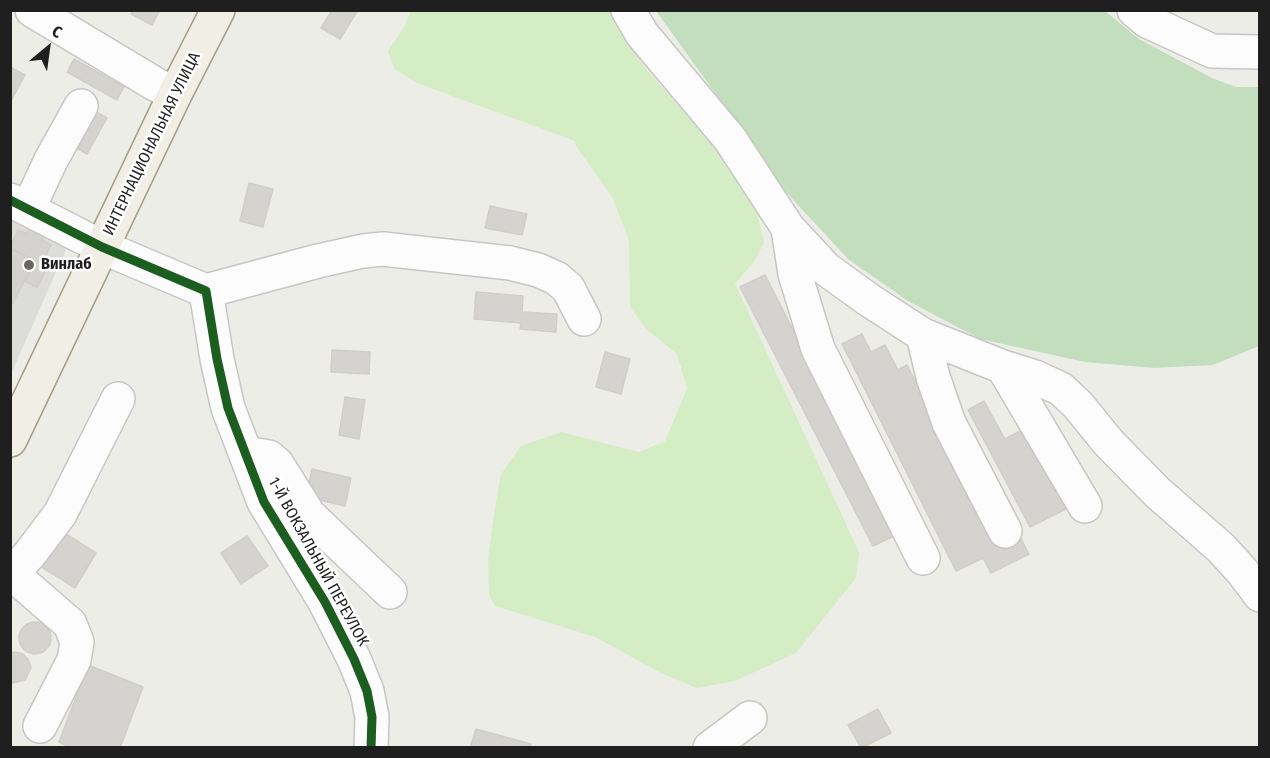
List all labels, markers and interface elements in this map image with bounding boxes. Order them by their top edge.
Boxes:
north arrow [18,18,78,78]
text: С [49,21,65,42]
street label: ИНТЕРНАЦИОНАЛЬНАЯ УЛИЦА [99,49,205,239]
place label: Винлаб [41,255,92,275]
marker: Винлаб [22,258,36,272]
street label: 1-Й ВОКЗАЛЬНЫЙ ПЕРЕУЛОК [264,474,372,650]

